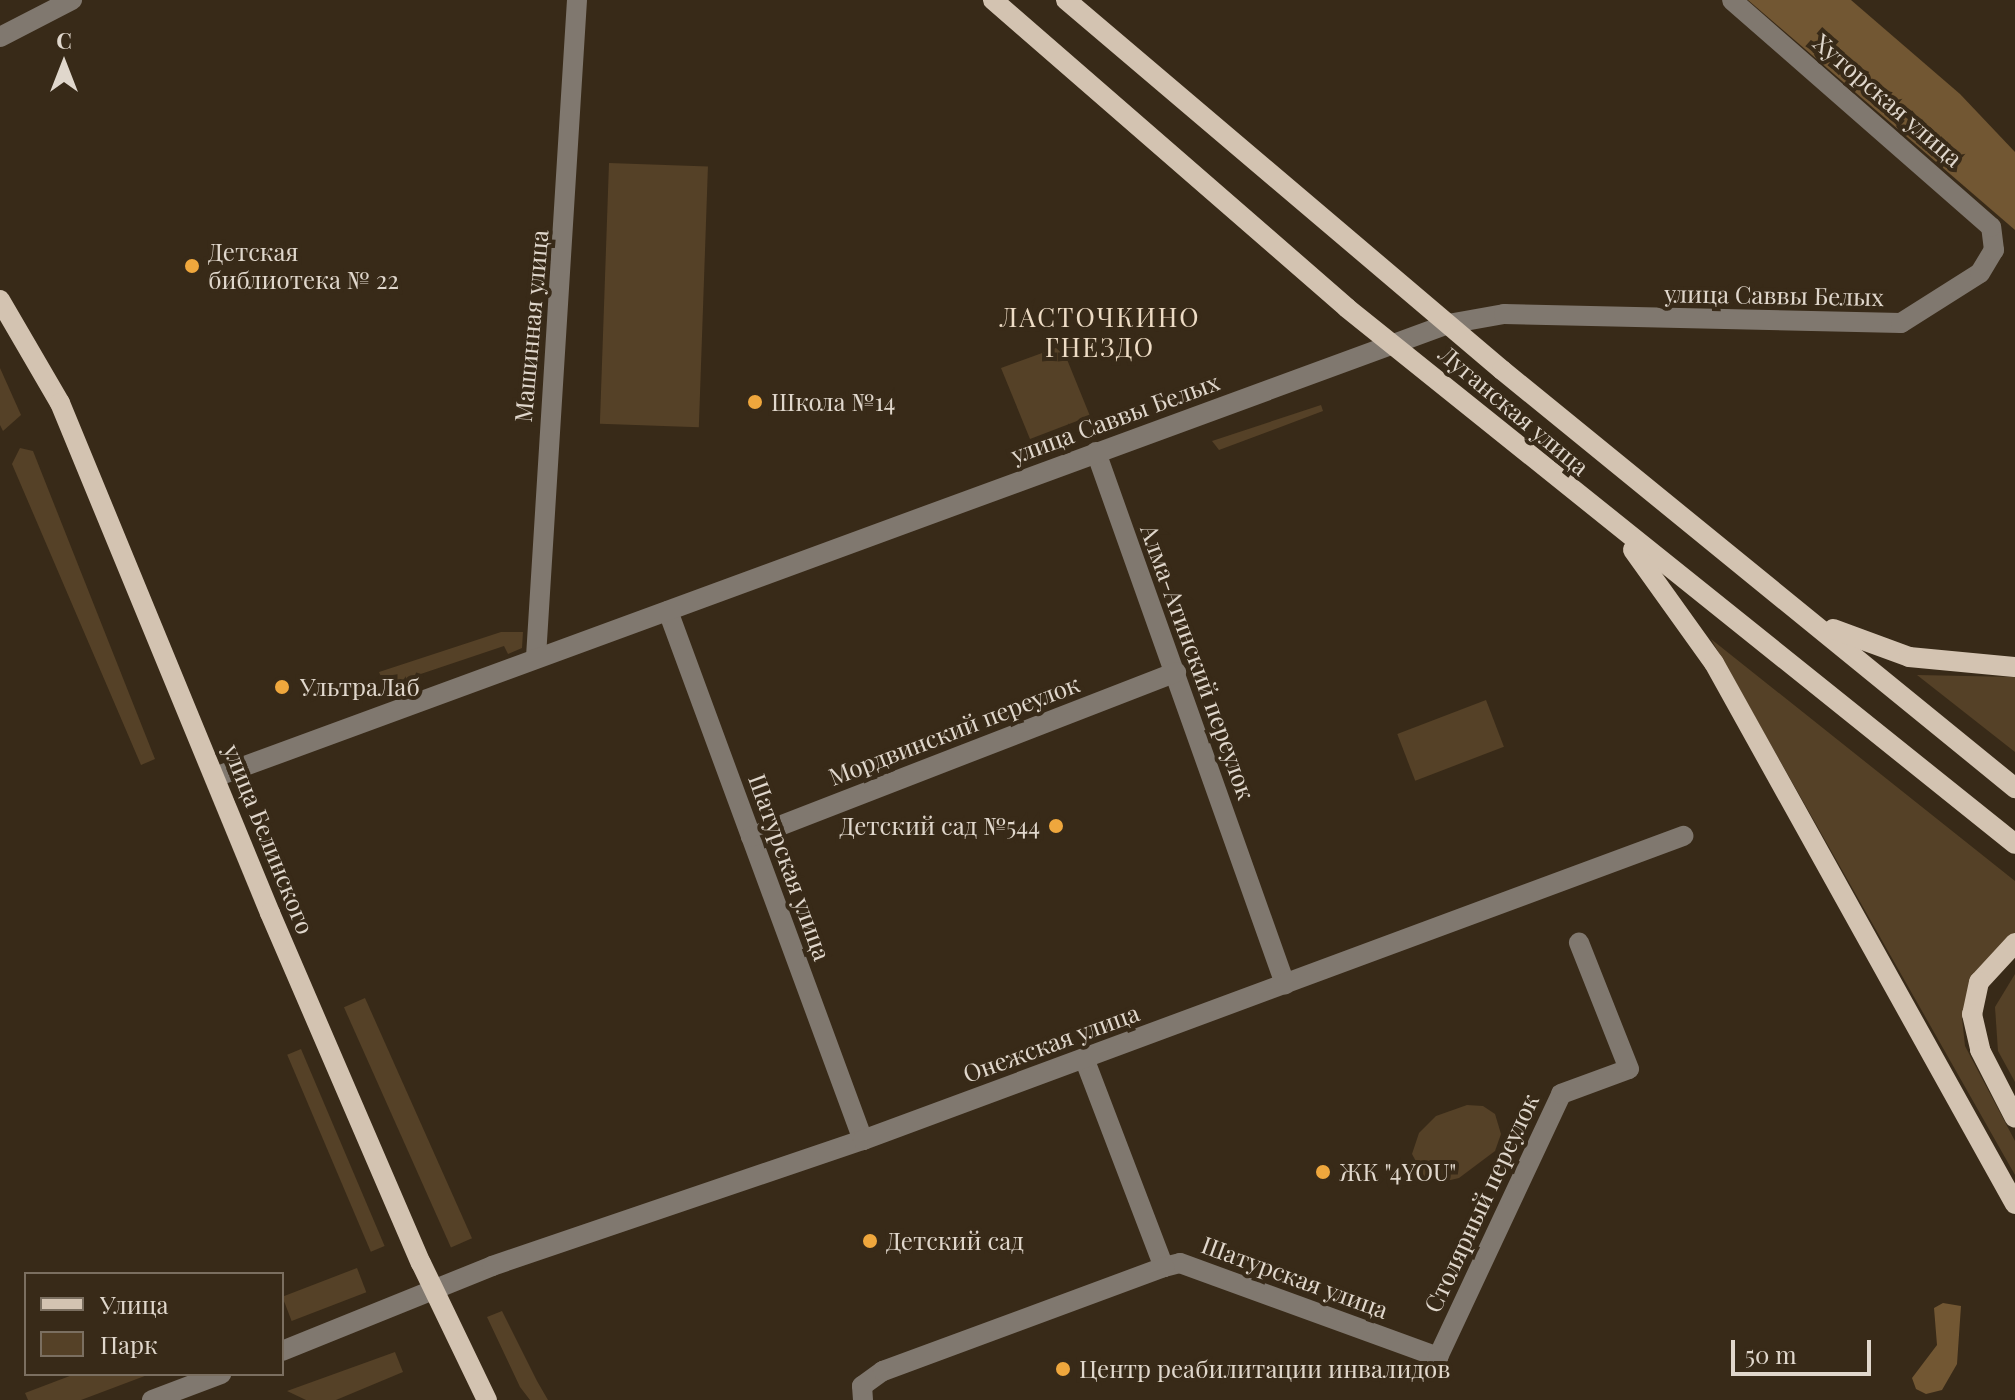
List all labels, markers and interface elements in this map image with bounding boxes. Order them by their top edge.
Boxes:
north arrow [24,24,104,104]
text: С [56,25,72,55]
street label: Хуторская улица [1808,28,1968,172]
street label: Машинная улица [508,229,554,423]
place label: Детская библиотека № 22 [208,238,399,294]
marker: Детская библиотека № 22 [183,257,201,275]
street label: улица Саввы Белых [1664,279,1884,311]
district label: ЛАСТОЧКИНО ГНЕЗДО [999,301,1201,362]
street label: Луганская улица [1433,339,1595,481]
street label: улица Саввы Белых [1007,367,1223,469]
place label: Школа №14 [771,388,895,416]
marker: Школа №14 [746,393,764,411]
street label: Алма-Атинский переулок [1135,520,1261,804]
street label: Мордвинский переулок [824,669,1084,791]
place label: УльтраЛаб [300,673,420,701]
marker: УльтраЛаб [271,676,293,698]
street label: улица Белинского [218,740,320,938]
street label: Шатурская улица [743,770,837,964]
place label: Детский сад №544 [839,812,1040,840]
marker: Детский сад №544 [1047,817,1065,835]
street label: Онежская улица [959,998,1143,1088]
street label: Столярный переулок [1418,1089,1544,1317]
place label: ЖК "4YOU" [1339,1158,1457,1186]
marker: ЖК "4YOU" [1314,1163,1332,1181]
place label: Детский сад [886,1227,1024,1255]
street label: Шатурская улица [1198,1230,1392,1324]
marker: Детский сад [861,1232,879,1250]
legend [24,1272,284,1376]
text: Улица [100,1288,169,1320]
scale bar [1735,1324,1875,1374]
text: Парк [100,1328,158,1360]
text: 50 m [1745,1338,1797,1370]
place label: Центр реабилитации инвалидов [1079,1355,1450,1383]
marker: Центр реабилитации инвалидов [1054,1360,1072,1378]

